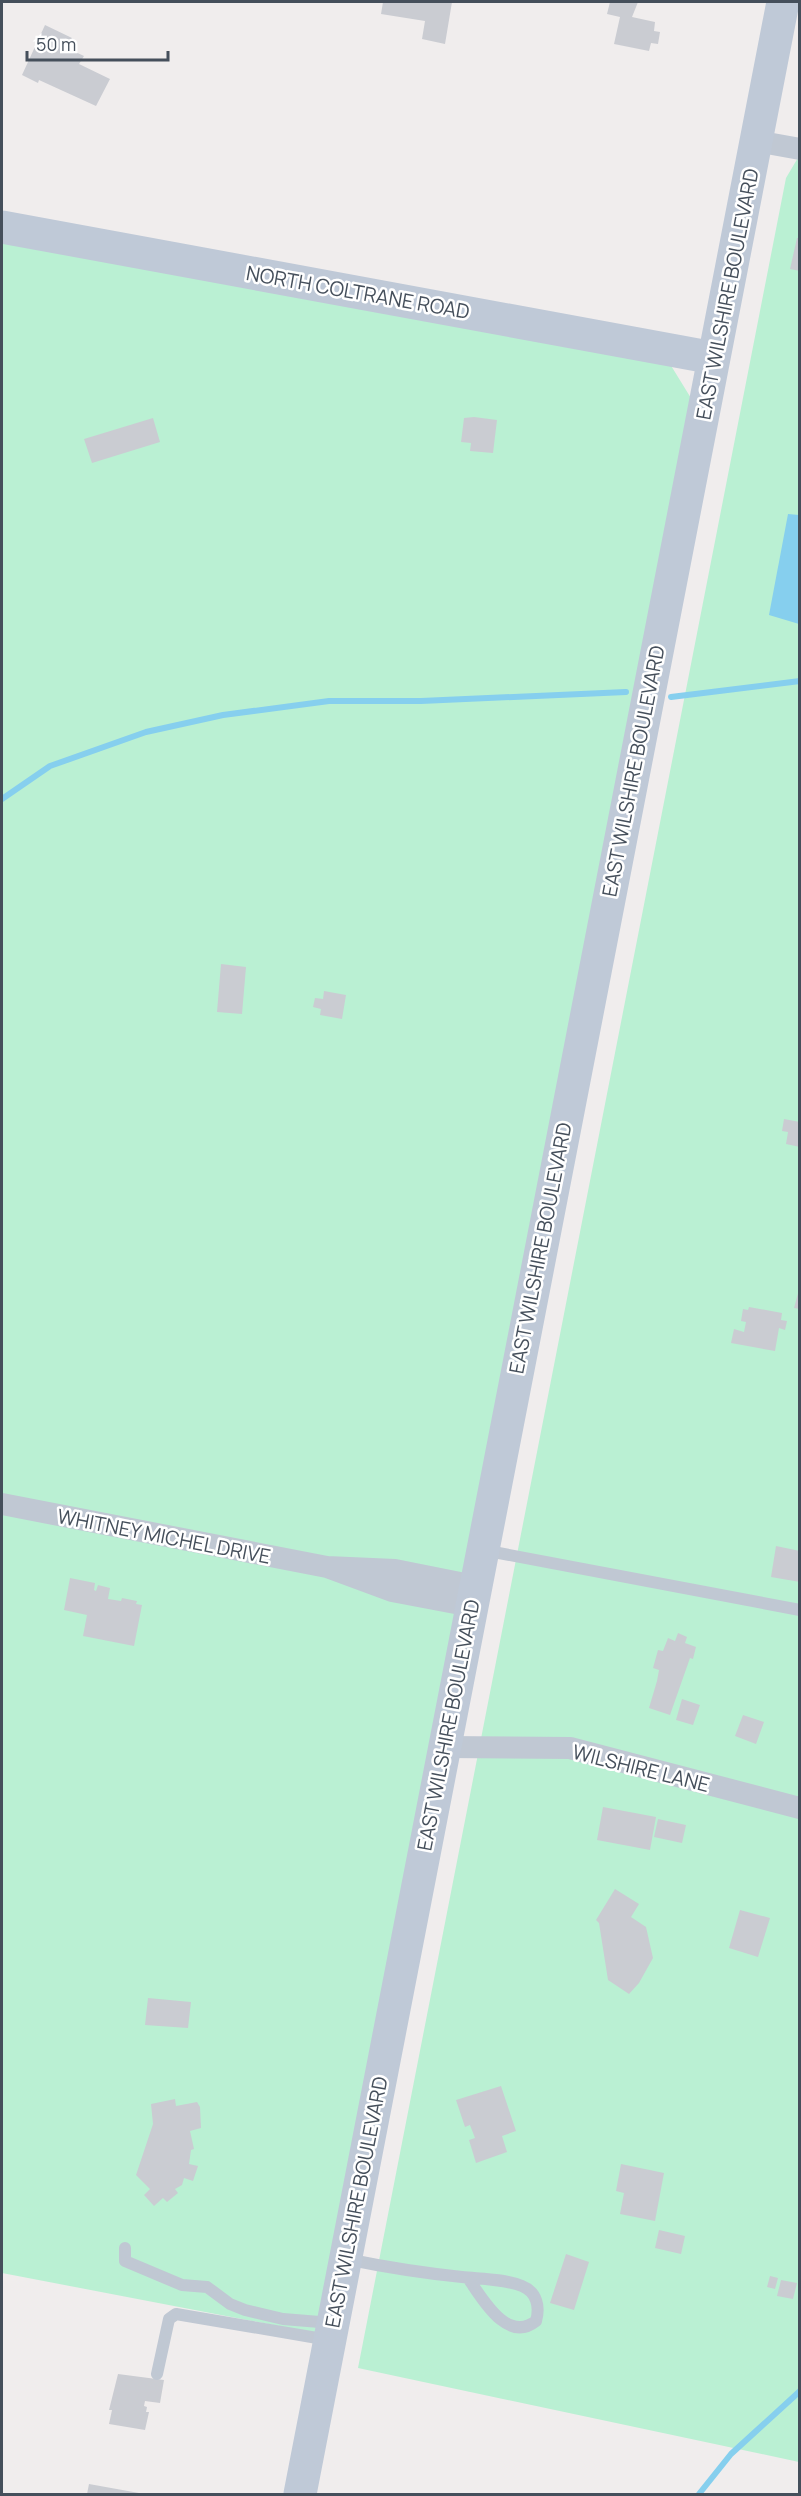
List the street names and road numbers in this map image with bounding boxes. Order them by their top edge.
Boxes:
street label: EAST WILSHIRE BOULEVARD [689,166,765,422]
street label: NORTH COLTRANE ROAD [244,259,472,325]
street label: EAST WILSHIRE BOULEVARD [595,643,671,899]
street label: EAST WILSHIRE BOULEVARD [502,1120,578,1376]
street label: WHITNEY MICHEL DRIVE [55,1502,273,1570]
street label: EAST WILSHIRE BOULEVARD [410,1597,486,1853]
street label: WILSHIRE LANE [570,1738,712,1798]
street label: EAST WILSHIRE BOULEVARD [318,2074,394,2330]

